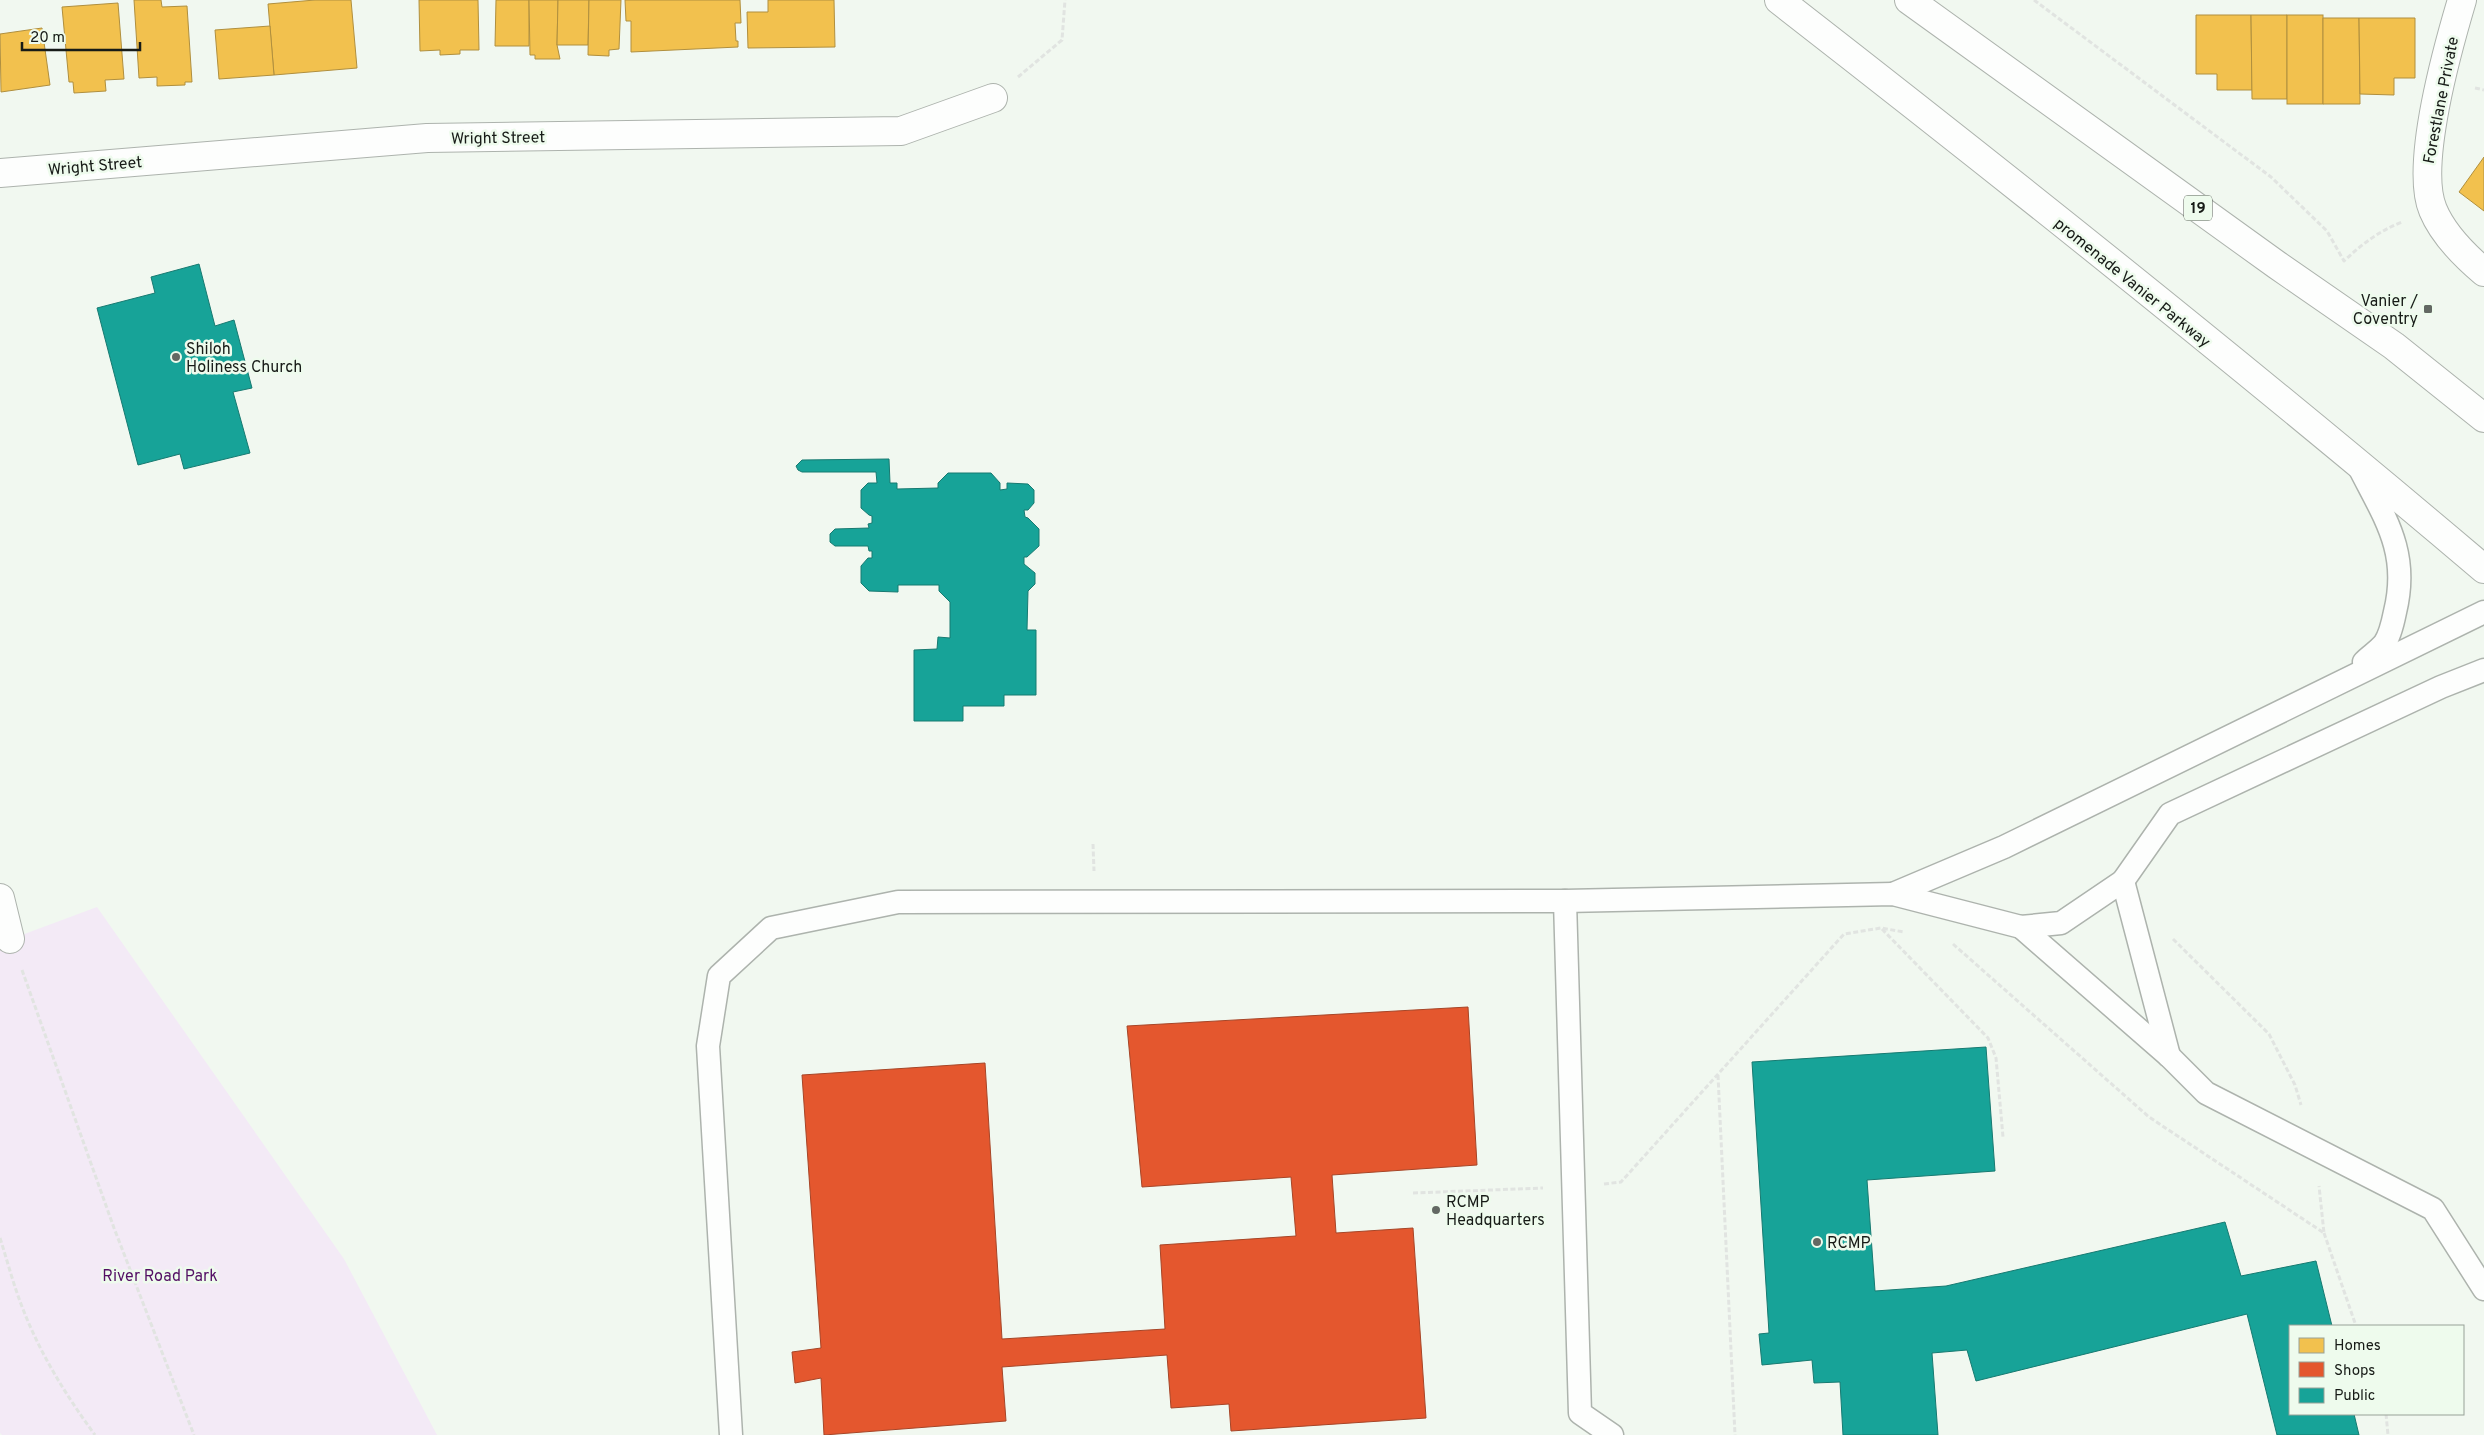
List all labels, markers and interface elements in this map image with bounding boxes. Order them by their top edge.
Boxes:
scale bar [22,20,140,52]
text: 20 m [30,29,65,48]
street label: Forestlane Private [2420,35,2464,166]
street label: Wright Street [451,128,545,150]
street label: Wright Street [47,153,143,181]
road number: 19 [2184,196,2212,220]
street label: promenade Vanier Parkway [2050,214,2214,353]
place label: Vanier / Coventry [2353,292,2418,330]
marker: Vanier / Coventry [2422,303,2434,315]
place label: Shiloh Holiness Church [186,340,302,378]
marker: Shiloh Holiness Church [170,351,182,363]
place label: RCMP Headquarters [1446,1193,1545,1231]
marker: RCMP Headquarters [1430,1204,1442,1216]
place label: RCMP [1827,1234,1871,1254]
marker: RCMP [1811,1236,1823,1248]
park label: River Road Park [102,1267,218,1287]
legend [2289,1325,2464,1415]
text: Homes [2334,1337,2381,1356]
text: Shops [2334,1362,2375,1381]
text: Public [2334,1387,2375,1406]

